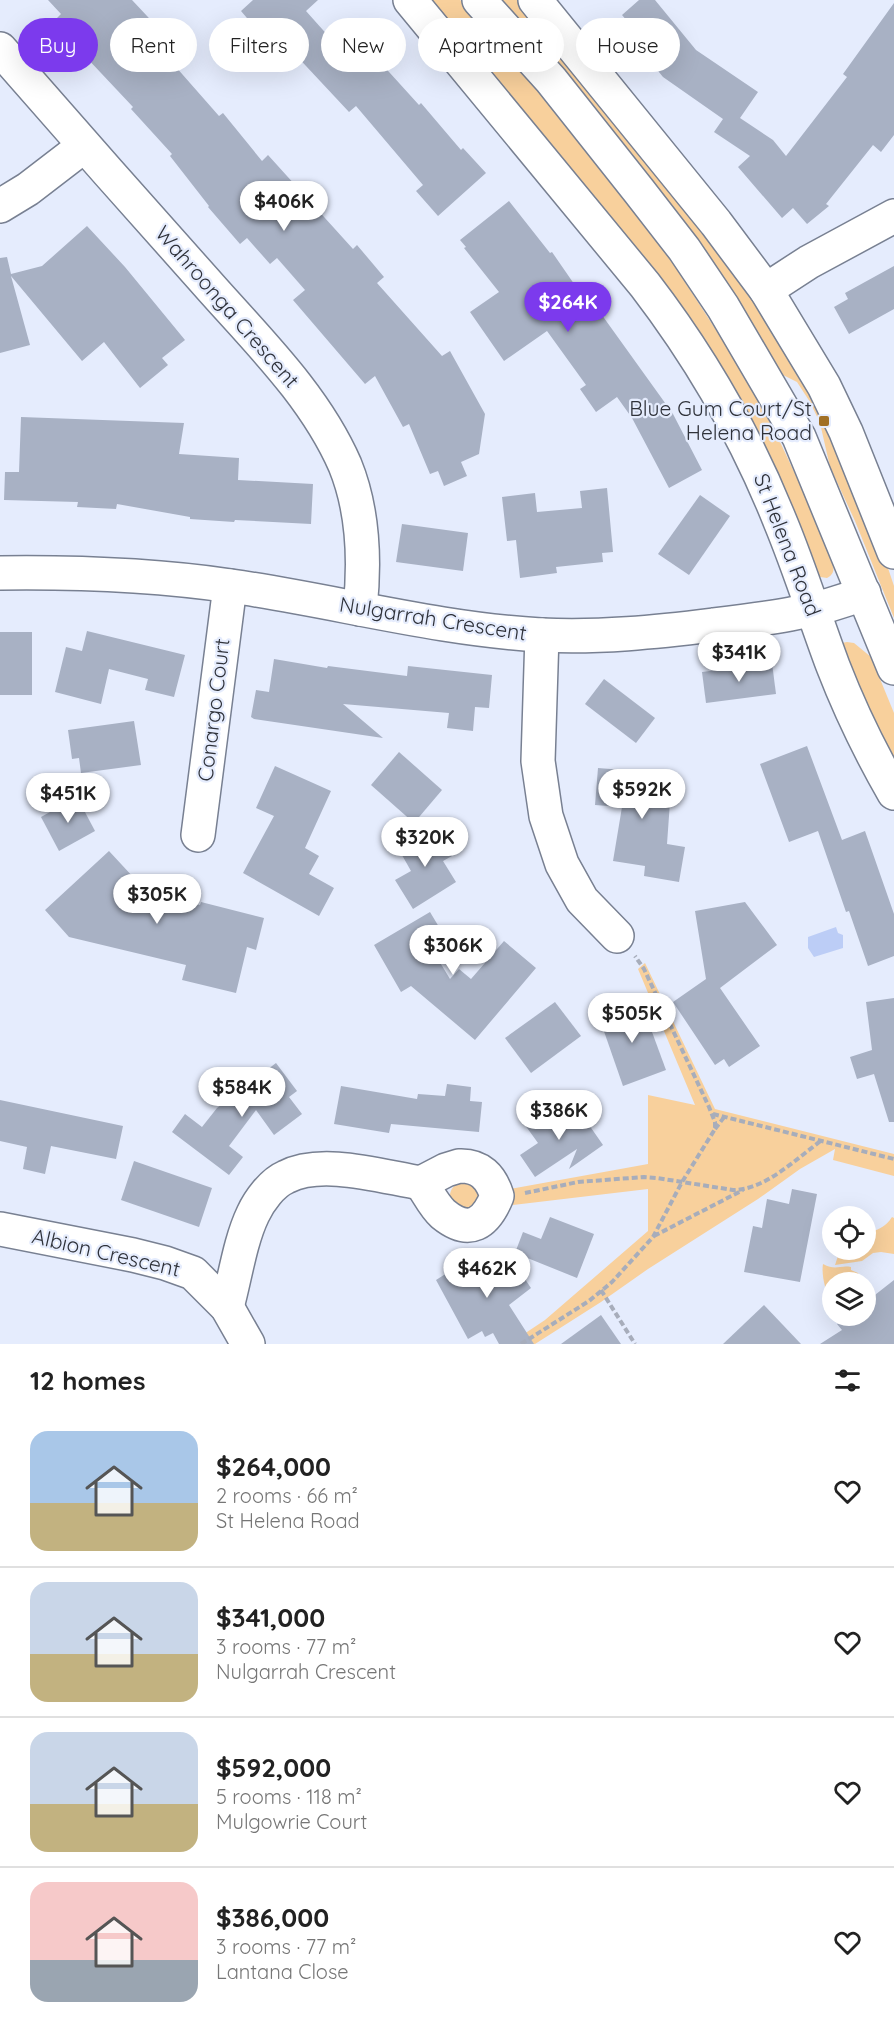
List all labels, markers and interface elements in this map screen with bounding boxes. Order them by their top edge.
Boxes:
chip: Buy [18,18,98,72]
chip: Rent [110,18,197,72]
chip: Filters [209,18,309,72]
chip: New [321,18,406,72]
chip: Apartment [418,18,564,72]
chip: House [576,18,680,72]
pin: $406K [242,181,326,232]
text: $406K [254,188,314,213]
street label: Wahroonga Crescent [150,220,305,393]
pin: $264K [526,282,610,333]
text: $264K [538,289,598,314]
place label: Blue Gum Court/St Helena Road [629,395,812,445]
marker: Blue Gum Court/St Helena Road [817,414,831,428]
street label: St Helena Road [749,470,827,620]
street label: Nulgarrah Crescent [338,590,528,646]
pin: $341K [697,632,781,683]
street label: Conargo Court [191,637,235,783]
text: $341K [712,639,766,664]
pin: $592K [600,769,684,820]
pin: $451K [26,773,110,824]
text: $592K [612,776,672,801]
text: $451K [40,780,96,805]
pin: $320K [383,817,467,868]
text: $320K [395,824,455,849]
pin: $305K [115,874,199,925]
text: $305K [127,881,187,906]
pin: $306K [411,925,495,976]
text: $306K [423,932,483,957]
pin: $505K [590,993,674,1044]
text: $505K [602,1000,662,1025]
pin: $584K [200,1067,284,1118]
text: $584K [212,1074,272,1099]
pin: $386K [517,1090,601,1141]
text: $386K [530,1097,588,1122]
map controls [822,1206,876,1326]
button: locate [822,1206,876,1260]
street label: Albion Crescent [30,1222,183,1282]
pin: $462K [445,1248,529,1299]
text: $462K [457,1255,517,1280]
button: layers [822,1272,876,1326]
text: 12 homes [30,1364,146,1397]
icon: filters [831,1364,864,1397]
text: $264,000 [216,1450,331,1483]
icon: home [78,1455,150,1527]
icon: heart [831,1475,864,1508]
text: 2 rooms · 66 m² [216,1483,358,1508]
text: St Helena Road [216,1508,360,1533]
text: $341,000 [216,1601,325,1634]
icon: home [78,1606,150,1678]
icon: heart [831,1626,864,1659]
text: 3 rooms · 77 m² [216,1634,356,1659]
text: Nulgarrah Crescent [216,1659,396,1684]
text: $592,000 [216,1751,331,1784]
icon: home [78,1756,150,1828]
icon: heart [831,1776,864,1809]
text: 5 rooms · 118 m² [216,1784,362,1809]
text: Mulgowrie Court [216,1809,367,1834]
text: $386,000 [216,1901,329,1934]
icon: home [78,1906,150,1978]
icon: heart [831,1926,864,1959]
text: 3 rooms · 77 m² [216,1934,356,1959]
text: Lantana Close [216,1959,349,1984]

